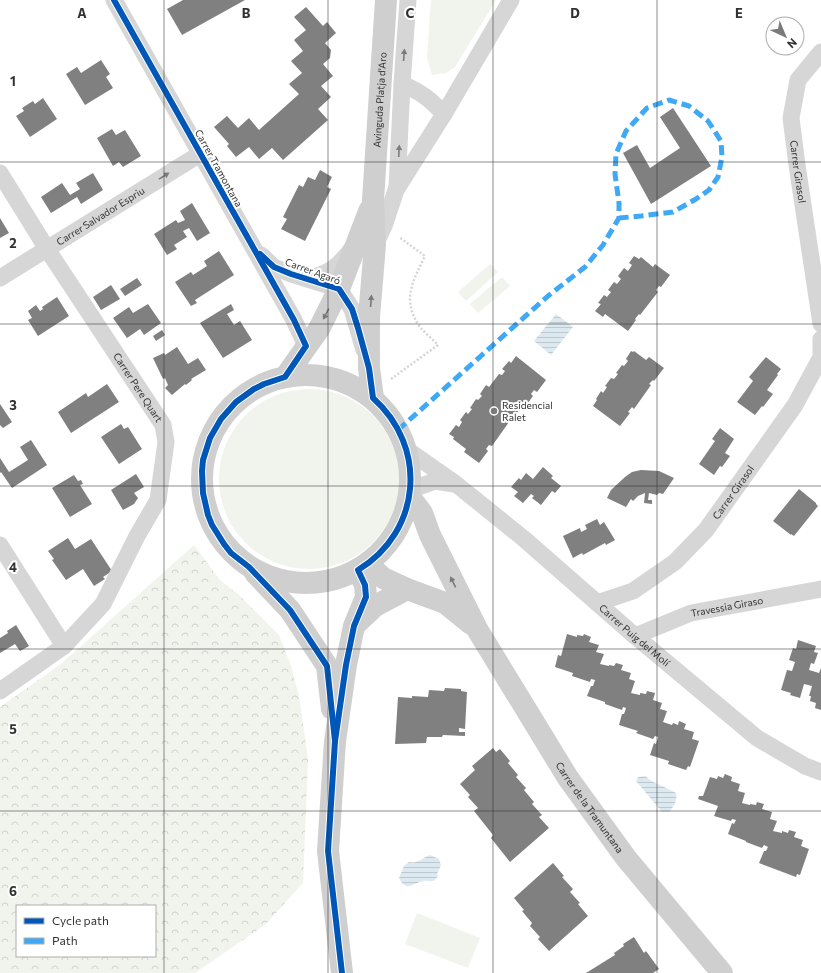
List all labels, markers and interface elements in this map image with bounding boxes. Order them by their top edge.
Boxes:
text: A [77,5,87,21]
text: B [242,5,251,21]
text: C [406,5,415,21]
text: D [570,5,580,21]
text: E [735,5,743,21]
north arrow [765,16,805,56]
text: N [785,36,800,51]
one-way arrow [401,49,408,61]
street label: Avinguda Platja d'Aro [370,52,389,148]
text: 1 [10,73,16,89]
street label: Carrer Tramontana [193,127,245,209]
street label: Carrer Girasol [788,140,809,204]
one-way arrow [395,145,402,157]
one-way arrow [158,172,170,179]
street label: Carrer Salvador Espriu [54,184,147,248]
text: 2 [9,235,17,251]
street label: Carrer Agaró [284,255,342,287]
one-way arrow [367,295,374,307]
one-way arrow [323,308,330,320]
street label: Carrer Pere Quart [111,350,165,424]
text: 3 [9,397,17,413]
place label: Residencial Ralet [502,399,553,423]
marker: Residencial Ralet [489,406,499,416]
street label: Carrer Girasol [710,463,756,521]
text: 4 [9,559,17,575]
one-way arrow [450,576,456,587]
street label: Travessia Giraso [690,594,764,619]
street label: Carrer Puig del Molí [597,602,673,669]
text: 5 [9,721,17,737]
street label: Carrer de la Tramuntana [554,760,626,855]
text: 6 [9,883,17,899]
legend [16,905,156,957]
text: Cycle path [52,913,109,927]
text: Path [52,933,78,947]

